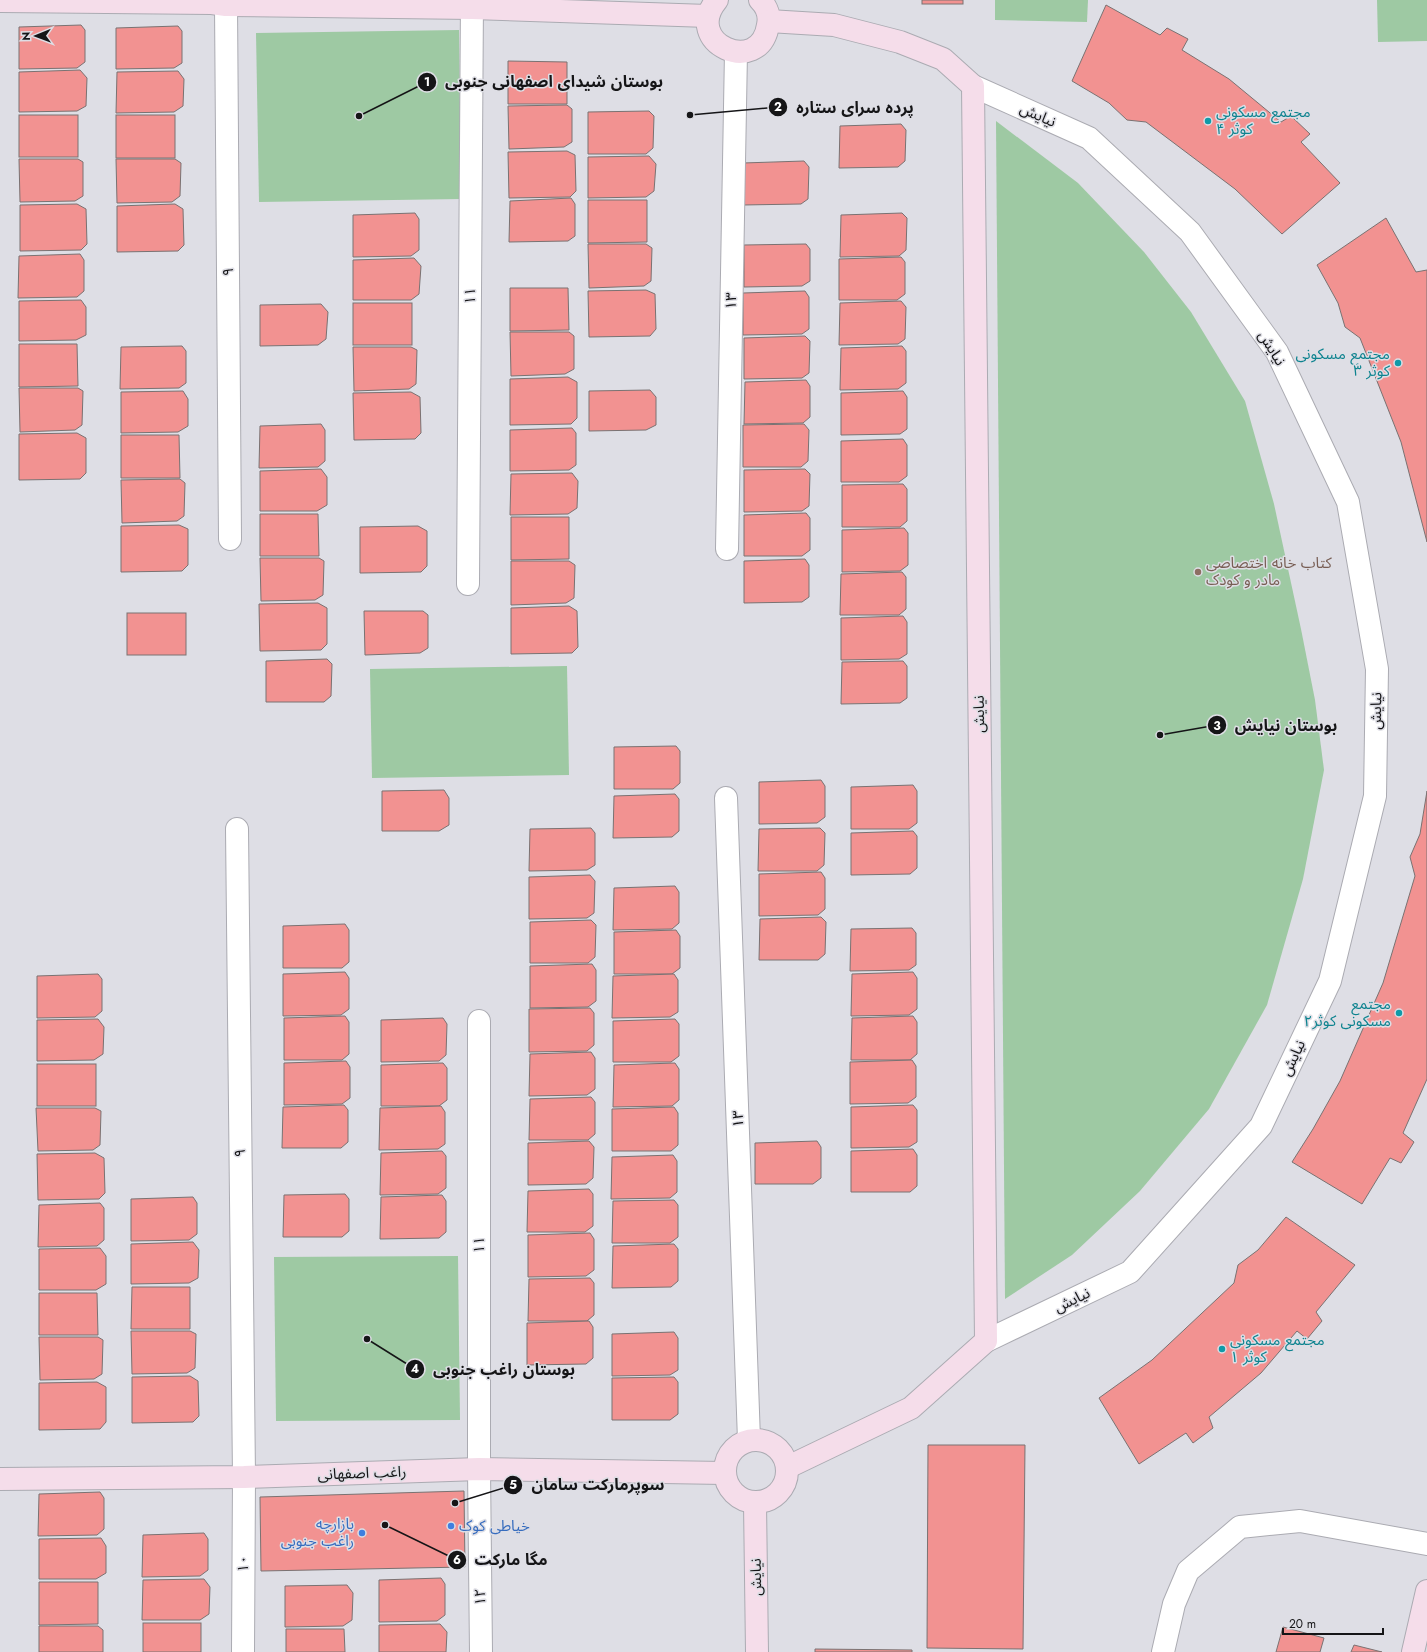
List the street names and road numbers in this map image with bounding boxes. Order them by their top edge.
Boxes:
street label: نیایش [1016,97,1060,133]
street label: ۹ [217,268,239,276]
street label: ۱۱ [459,287,481,305]
street label: ۱۳ [720,292,742,310]
street label: نیایش [1253,326,1291,370]
street label: نیایش [1365,692,1387,730]
street label: نیایش [968,695,990,733]
street label: نیایش [1275,1036,1311,1080]
street label: ۱۳ [727,1110,749,1128]
street label: ۹ [229,1149,251,1157]
street label: ۱۱ [468,1236,490,1254]
street label: نیایش [1050,1282,1094,1318]
street label: راغب اصفهانی [317,1460,407,1486]
street label: ۱۰ [232,1555,254,1573]
street label: نیایش [745,1558,767,1596]
street label: ۱۲ [469,1588,491,1606]

